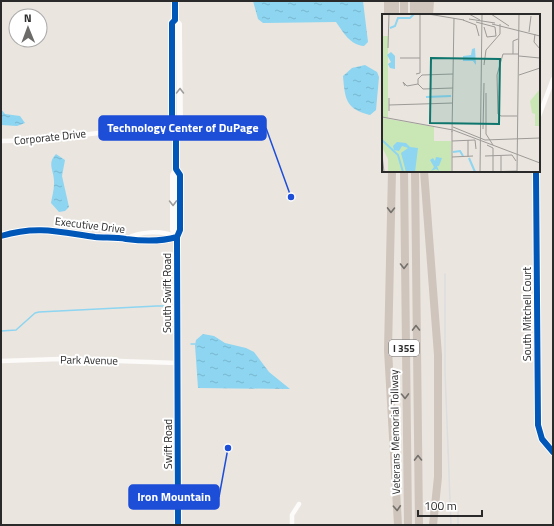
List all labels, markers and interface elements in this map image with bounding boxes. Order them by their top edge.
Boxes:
north arrow [8,8,48,48]
text: N [24,10,32,26]
inset map [382,14,540,172]
one-way arrow [176,88,184,94]
callout: Technology Center of DuPage [99,116,266,140]
text: Technology Center of DuPage [107,118,259,137]
street label: Corporate Drive [13,125,87,149]
one-way arrow [169,200,177,206]
one-way arrow [387,207,395,213]
street label: Executive Drive [54,213,126,237]
street label: South Swift Road [159,253,175,333]
one-way arrow [400,263,408,269]
street label: South Mitchell Court [519,267,535,361]
one-way arrow [412,325,420,331]
road number: I 355 [389,340,419,356]
street label: Park Avenue [60,351,119,369]
street label: Veterans Memorial Tollway [386,369,404,495]
one-way arrow [401,393,409,399]
street label: Swift Road [160,419,176,469]
one-way arrow [414,455,422,461]
callout: Iron Mountain [129,485,219,509]
text: Iron Mountain [137,487,211,506]
scale bar [418,492,482,518]
text: 100 m [424,496,457,515]
one-way arrow [393,505,402,511]

